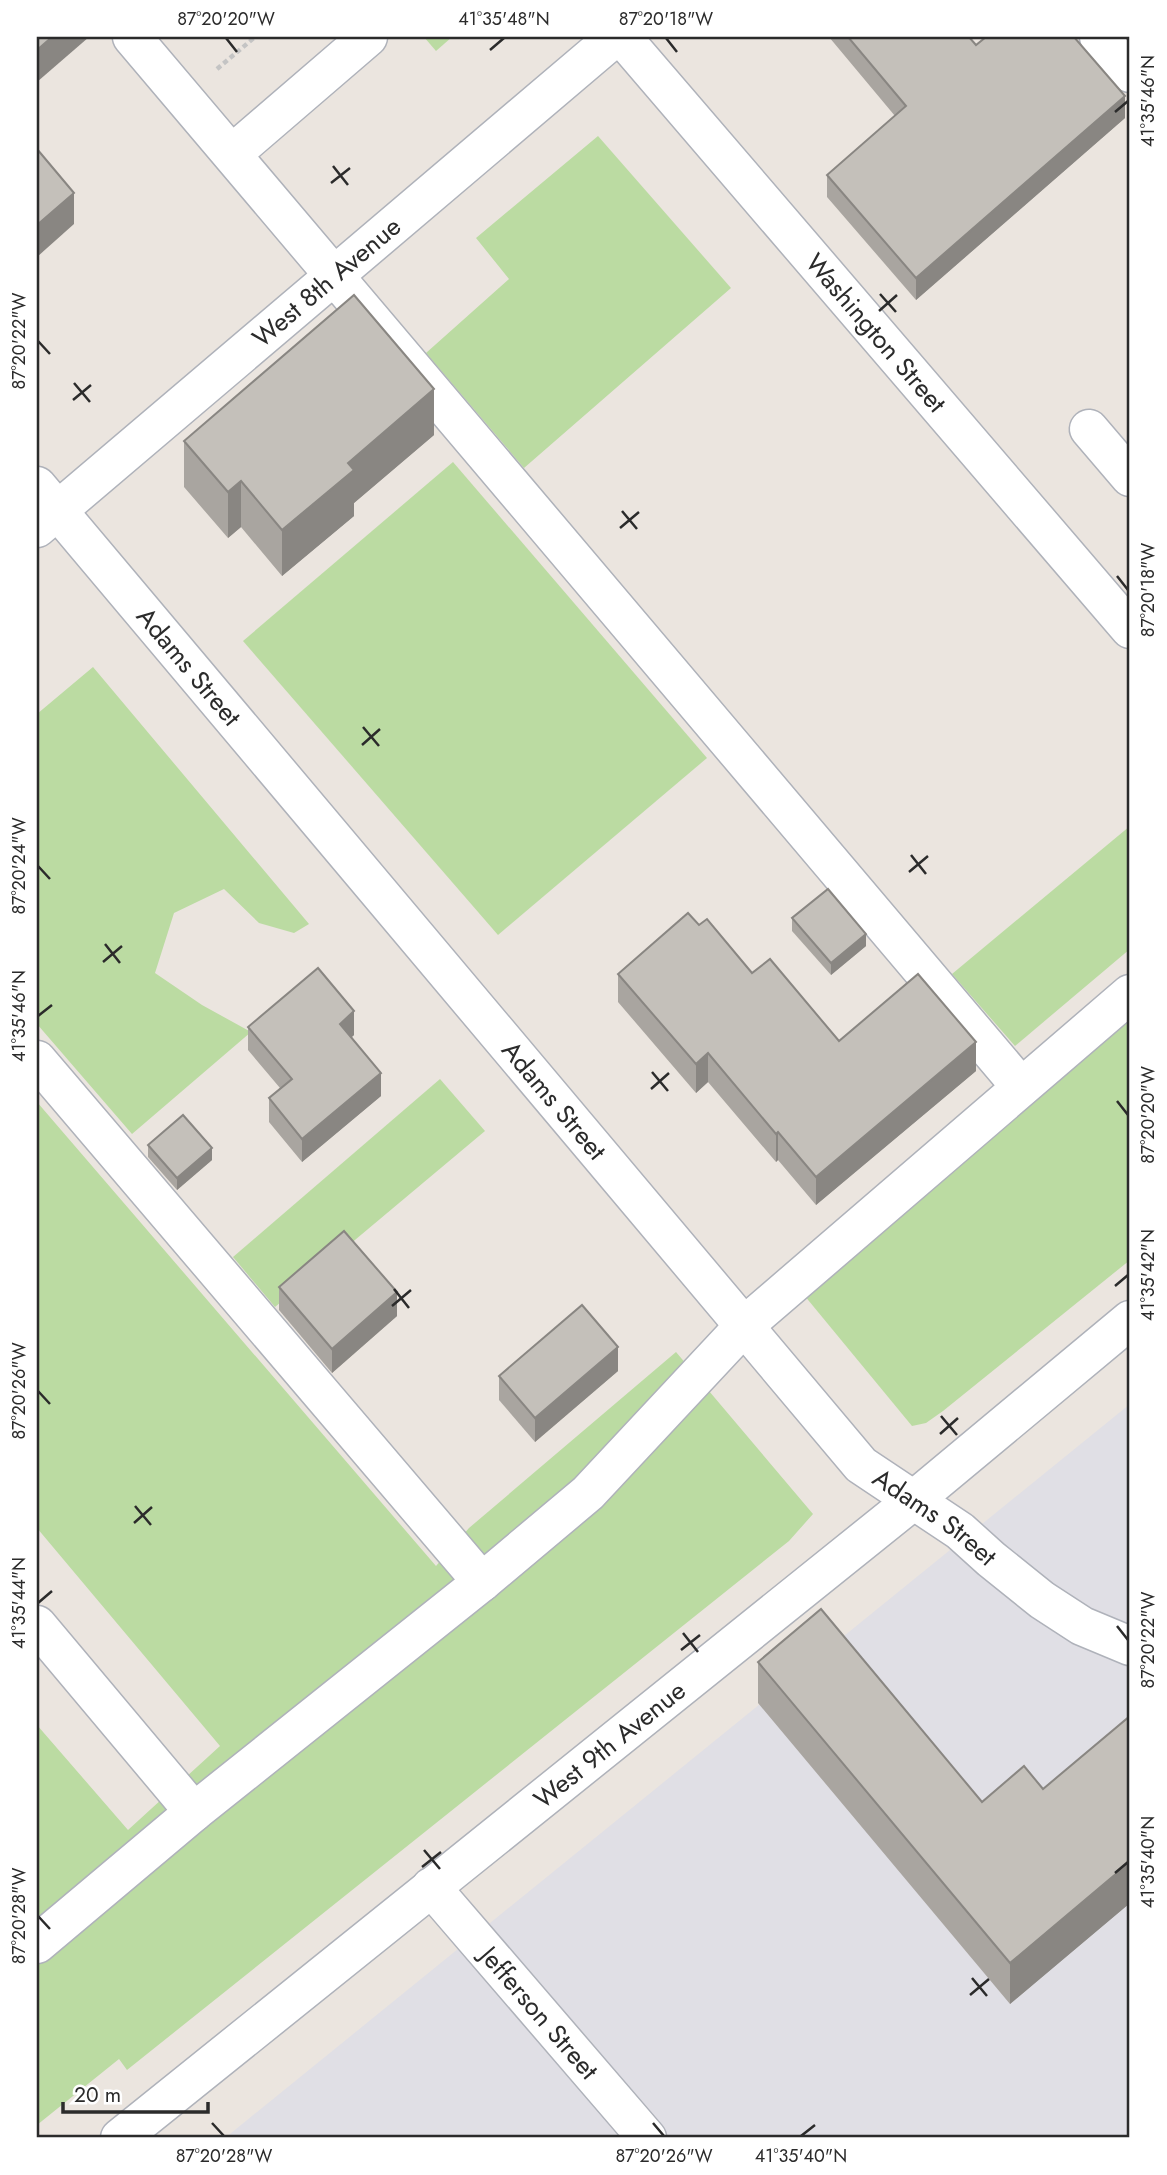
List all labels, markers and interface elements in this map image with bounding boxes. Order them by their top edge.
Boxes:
text: 87°20'20"W [177,6,275,32]
text: 41°35'48"N [458,6,550,32]
text: 87°20'18"W [619,6,713,32]
text: 41°35'46"N [1135,55,1161,147]
street label: West 8th Avenue [244,208,409,356]
street label: Washington Street [797,245,956,421]
text: 87°20'22"W [6,292,32,389]
text: 87°20'18"W [1135,543,1161,637]
street label: Adams Street [128,599,251,735]
text: 87°20'24"W [6,817,32,915]
text: 41°35'46"N [6,970,32,1062]
street label: Adams Street [493,1033,616,1169]
text: 87°20'20"W [1135,1066,1161,1164]
text: 41°35'42"N [1135,1229,1161,1321]
text: 87°20'26"W [6,1342,32,1439]
street label: Adams Street [865,1459,1006,1575]
text: 41°35'44"N [6,1557,32,1649]
text: 87°20'22"W [1135,1591,1161,1688]
street label: West 9th Avenue [525,1672,694,1817]
text: 41°35'40"N [1135,1816,1161,1908]
text: 87°20'28"W [6,1868,32,1964]
street label: Jefferson Street [469,1936,608,2088]
scale bar [63,2070,208,2114]
text: 20 m [74,2080,121,2110]
text: 87°20'28"W [176,2143,272,2169]
text: 87°20'26"W [616,2143,713,2169]
text: 41°35'40"N [755,2143,847,2169]

